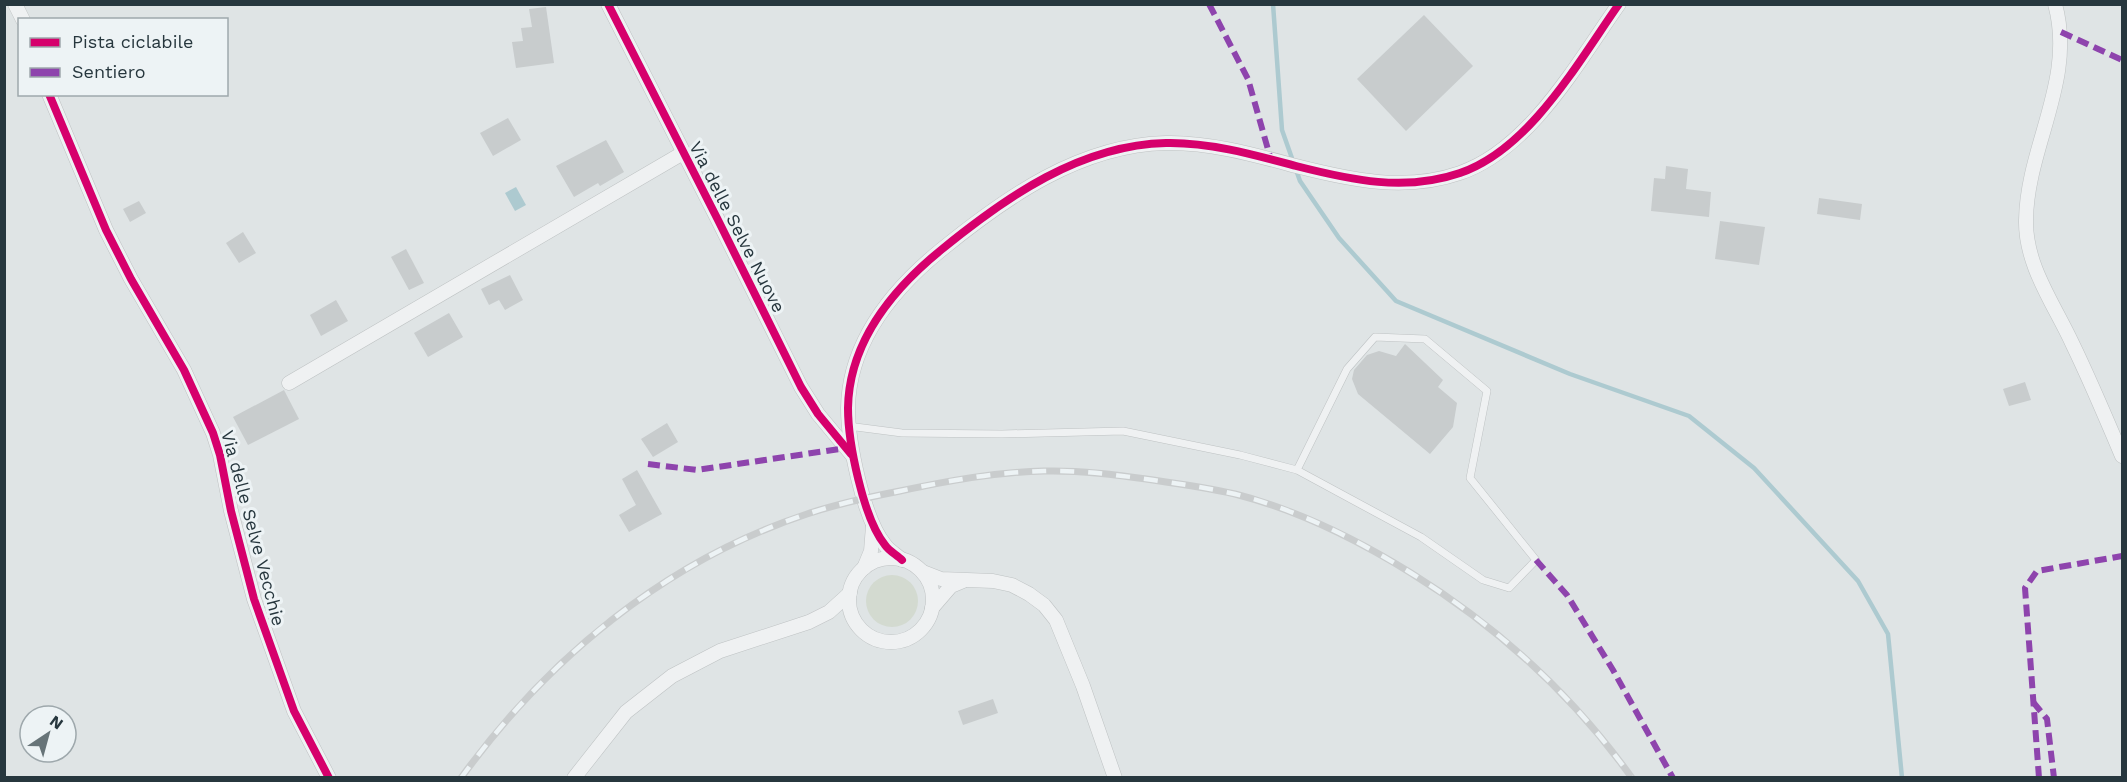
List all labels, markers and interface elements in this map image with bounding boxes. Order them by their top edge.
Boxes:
legend [18,18,228,96]
text: Pista ciclabile [72,31,193,52]
text: Sentiero [72,61,146,82]
street label: Via delle Selve Nuove [685,138,790,316]
street label: Via delle Selve Vecchie [217,428,290,628]
north arrow [18,704,78,764]
text: N [46,711,67,733]

